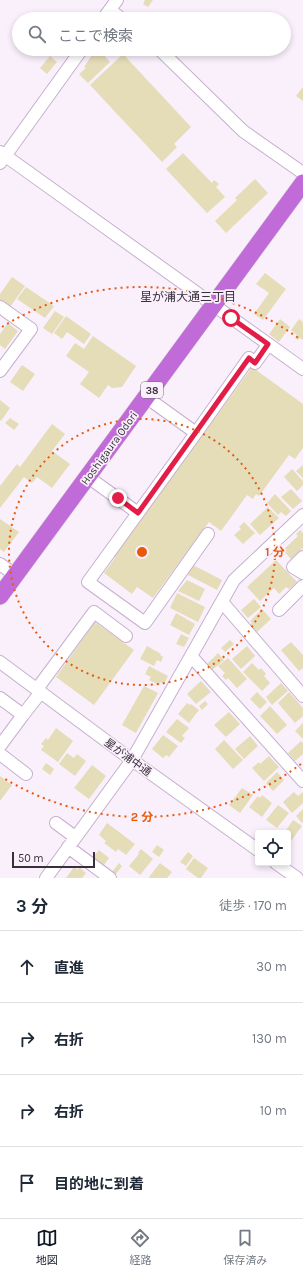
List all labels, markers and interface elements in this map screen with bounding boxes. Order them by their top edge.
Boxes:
search box [12,12,291,56]
icon: search [26,23,48,45]
text: ここで検索 [58,27,133,45]
district label: 星が浦大通三丁目 [140,290,236,304]
route start [222,309,240,327]
road number: 38 [141,382,163,398]
street label: Hoshigaura Odori [78,409,140,488]
route end [109,489,127,507]
centre of rings [135,545,149,559]
text: 1 分 [265,545,285,559]
street label: 星が浦中通 [102,736,154,779]
text: 2 分 [131,810,153,824]
map controls [255,830,291,866]
button: locate [255,830,291,866]
scale bar [12,850,95,869]
text: 50 m [18,852,44,865]
text: 3 分 [16,896,48,916]
text: 徒歩 · 170 m [219,898,287,913]
icon: ahead [16,956,38,978]
text: 直進 [54,959,84,977]
text: 30 m [256,959,287,974]
icon: right [16,1028,38,1050]
text: 右折 [54,1031,84,1049]
text: 130 m [252,1031,287,1046]
icon: right [16,1100,38,1122]
text: 右折 [54,1103,84,1121]
text: 10 m [260,1103,287,1118]
icon: arrive [16,1172,38,1194]
text: 目的地に到着 [54,1175,144,1193]
tab: 地図 [36,1227,58,1267]
tab: 経路 [129,1227,151,1267]
tab: 保存済み [223,1227,267,1267]

